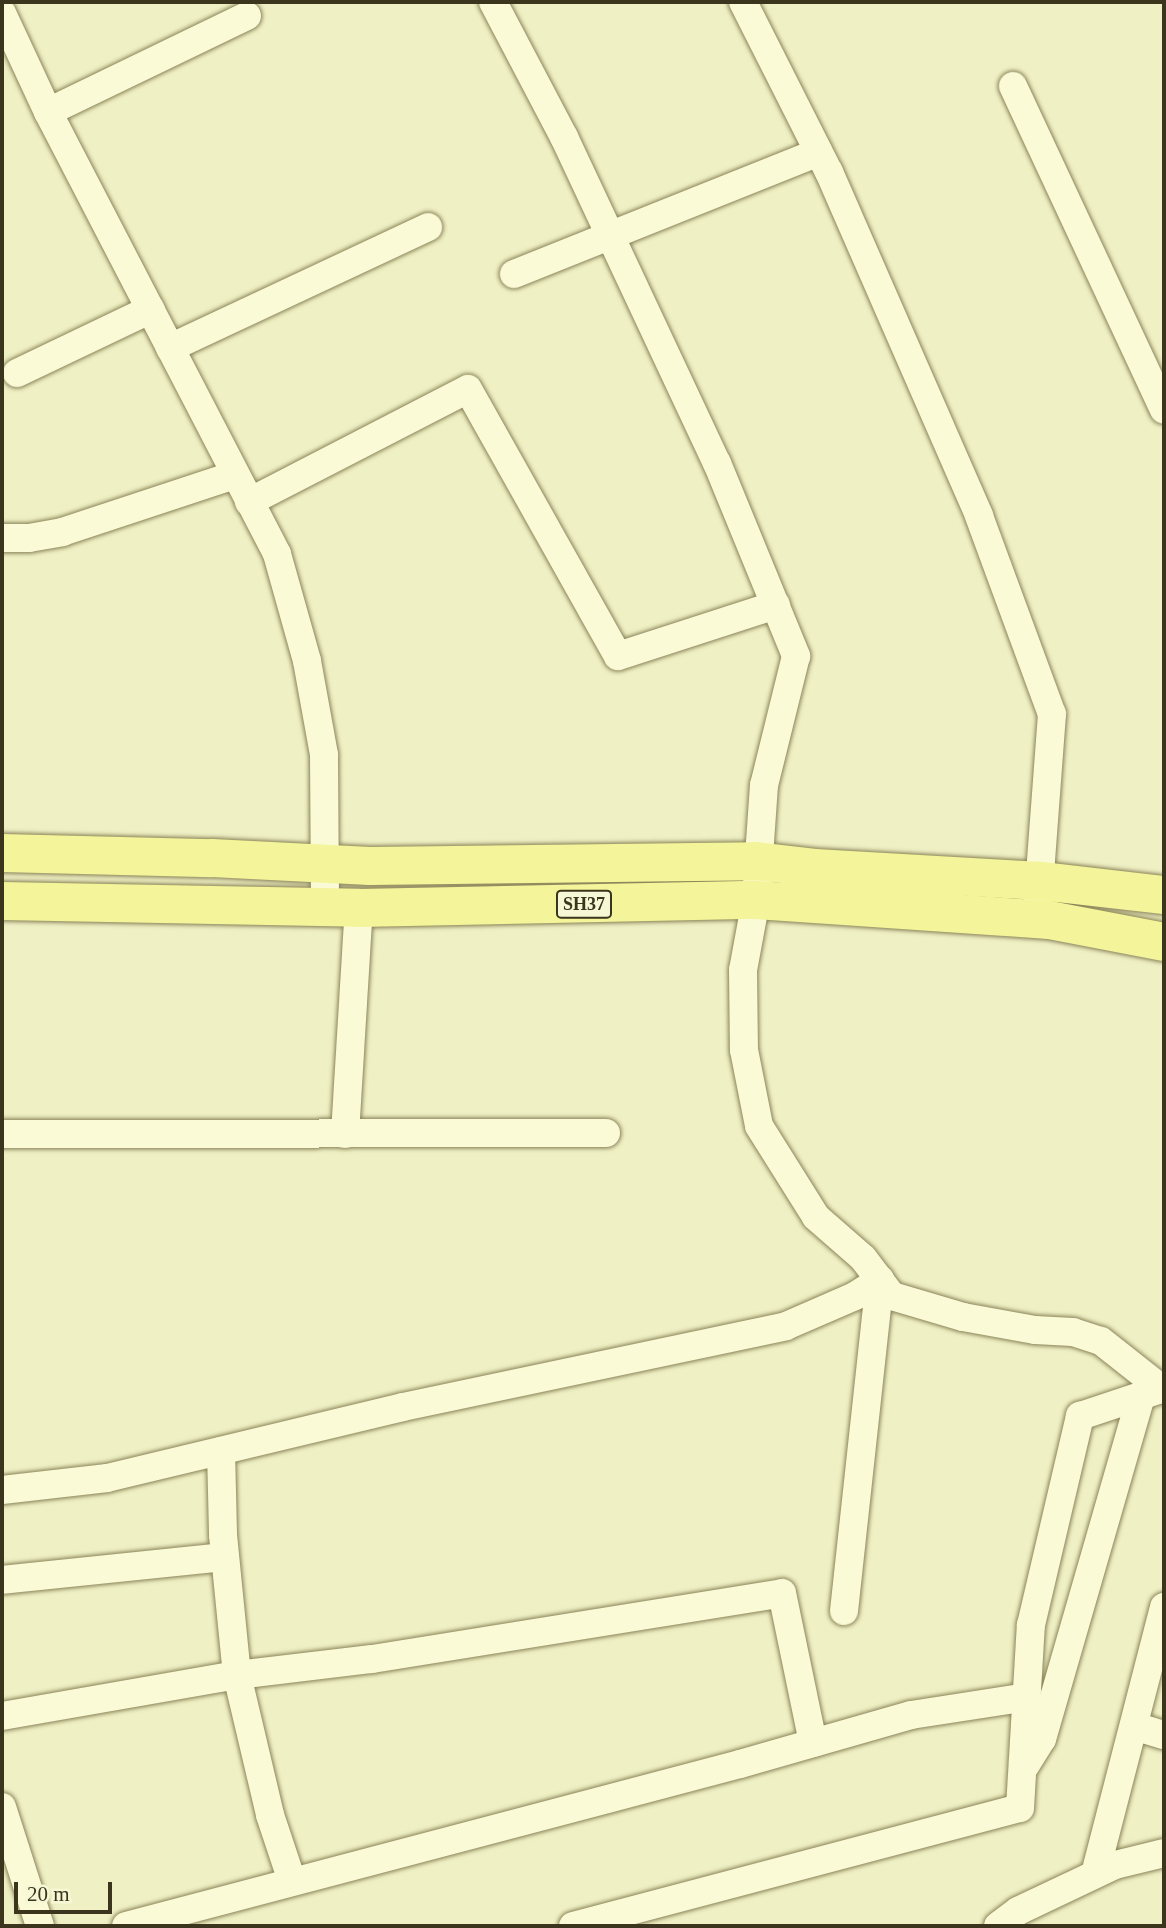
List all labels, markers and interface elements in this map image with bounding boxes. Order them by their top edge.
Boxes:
road number: SH37 [554,890,614,918]
scale bar [18,1868,116,1912]
text: 20 m [27,1882,70,1906]

